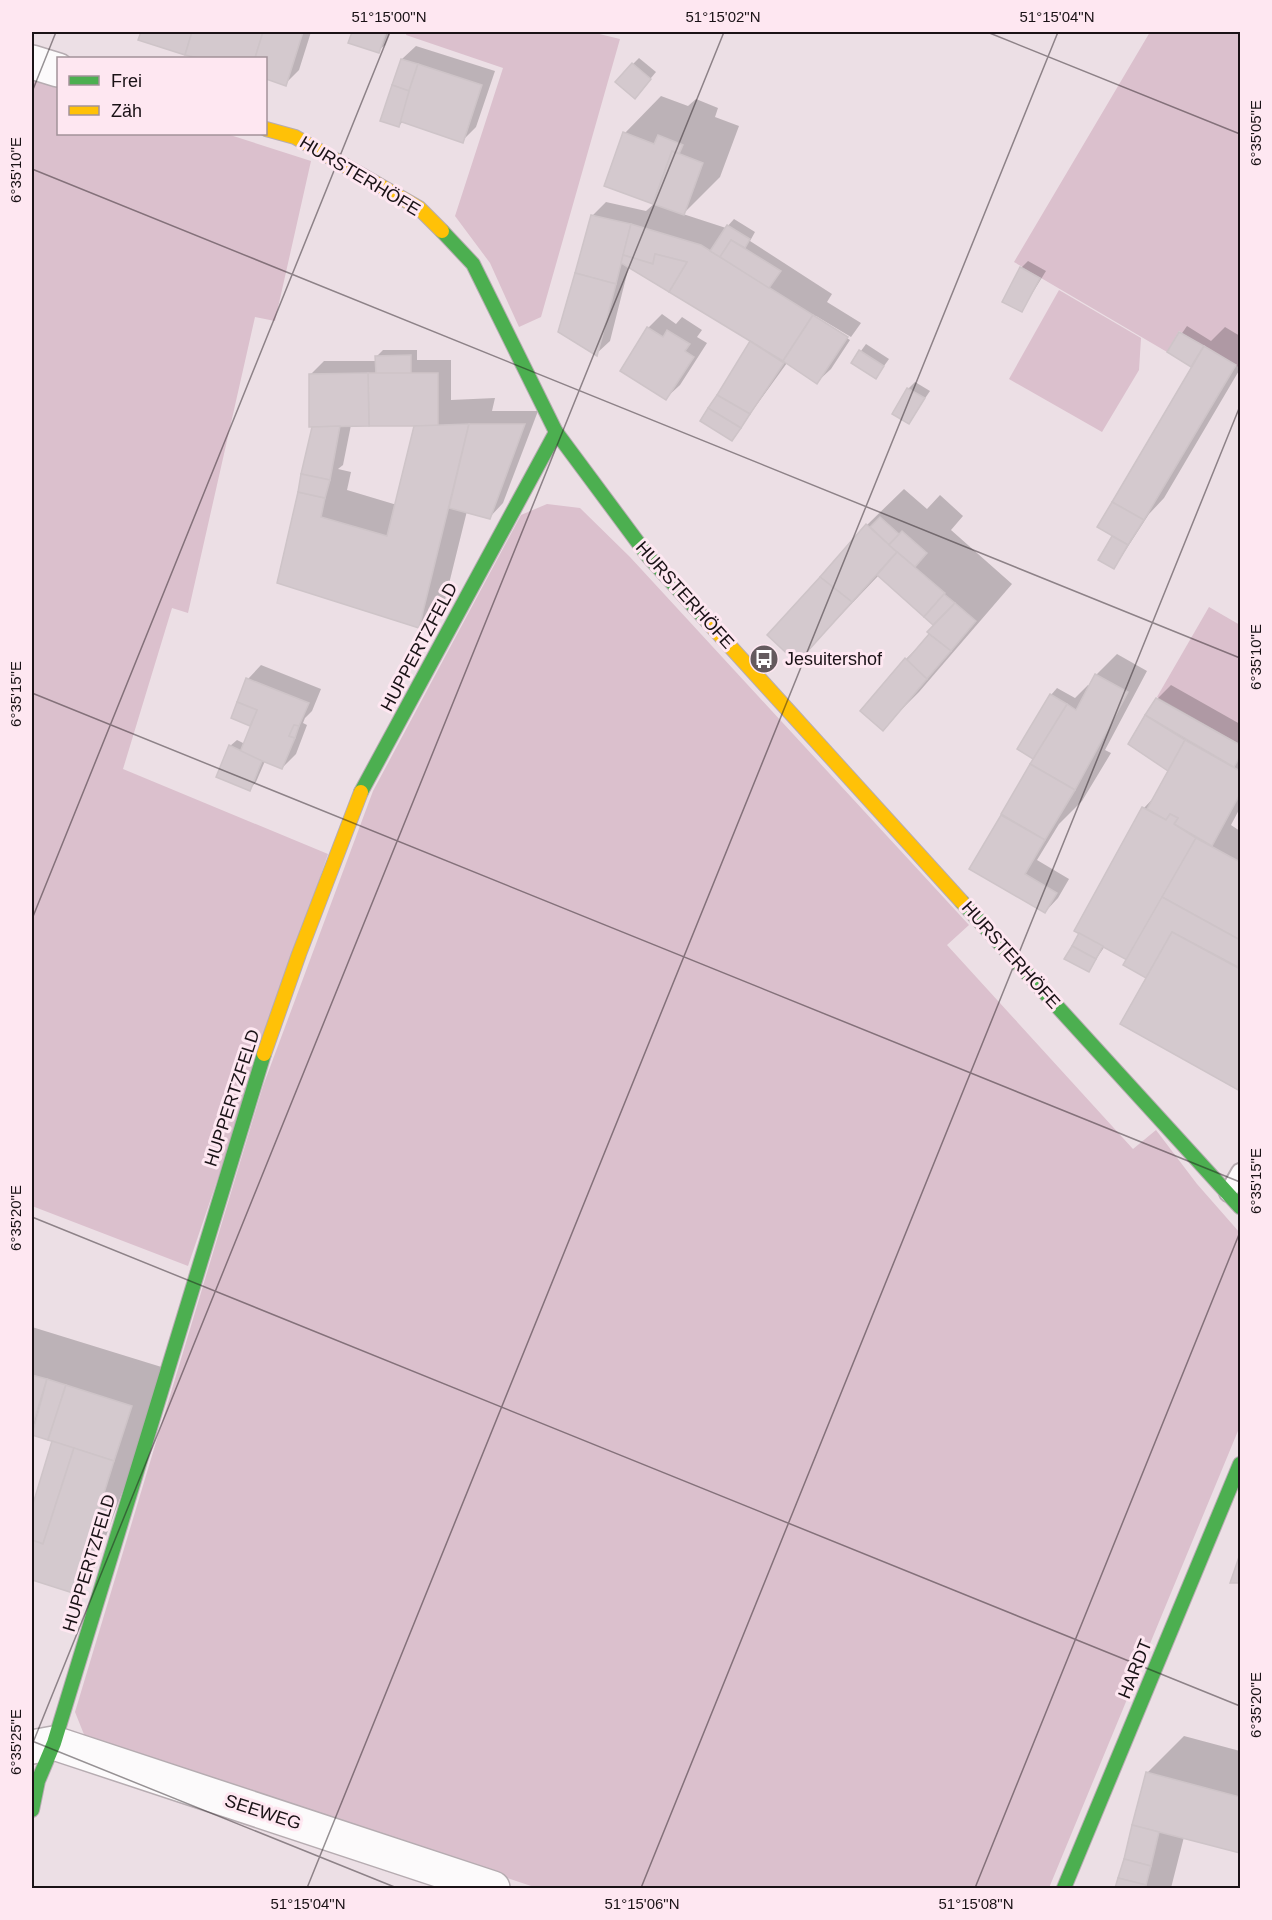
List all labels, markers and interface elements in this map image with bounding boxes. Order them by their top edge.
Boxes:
text: 51°15'00"N [351,8,427,25]
text: 51°15'02"N [685,8,761,25]
text: 51°15'04"N [1019,8,1095,25]
legend [57,57,267,135]
text: Frei [111,71,142,91]
text: 6°35'05"E [1247,100,1264,166]
text: Zäh [111,101,142,121]
street label: HURSTERHÖFE [296,132,424,220]
text: 6°35'10"E [7,137,24,203]
street label: HURSTERHÖFE [632,537,738,653]
street label: HUPPERTZFELD [377,579,461,715]
text: 6°35'10"E [1247,624,1264,690]
bus stop icon: Jesuitershof [748,643,780,675]
place label: Jesuitershof [785,649,883,669]
text: 6°35'15"E [7,661,24,727]
street label: HURSTERHÖFE [958,897,1064,1013]
street label: HUPPERTZFELD [200,1027,264,1169]
text: 6°35'15"E [1247,1148,1264,1214]
text: 6°35'20"E [7,1185,24,1251]
street label: HUPPERTZFELD [59,1492,119,1634]
street label: HARDT [1114,1637,1156,1701]
text: 6°35'20"E [1247,1672,1264,1738]
text: 6°35'25"E [7,1709,24,1775]
street label: SEEWEG [222,1790,304,1834]
text: 51°15'04"N [270,1895,346,1912]
text: 51°15'06"N [604,1895,680,1912]
text: 51°15'08"N [938,1895,1014,1912]

